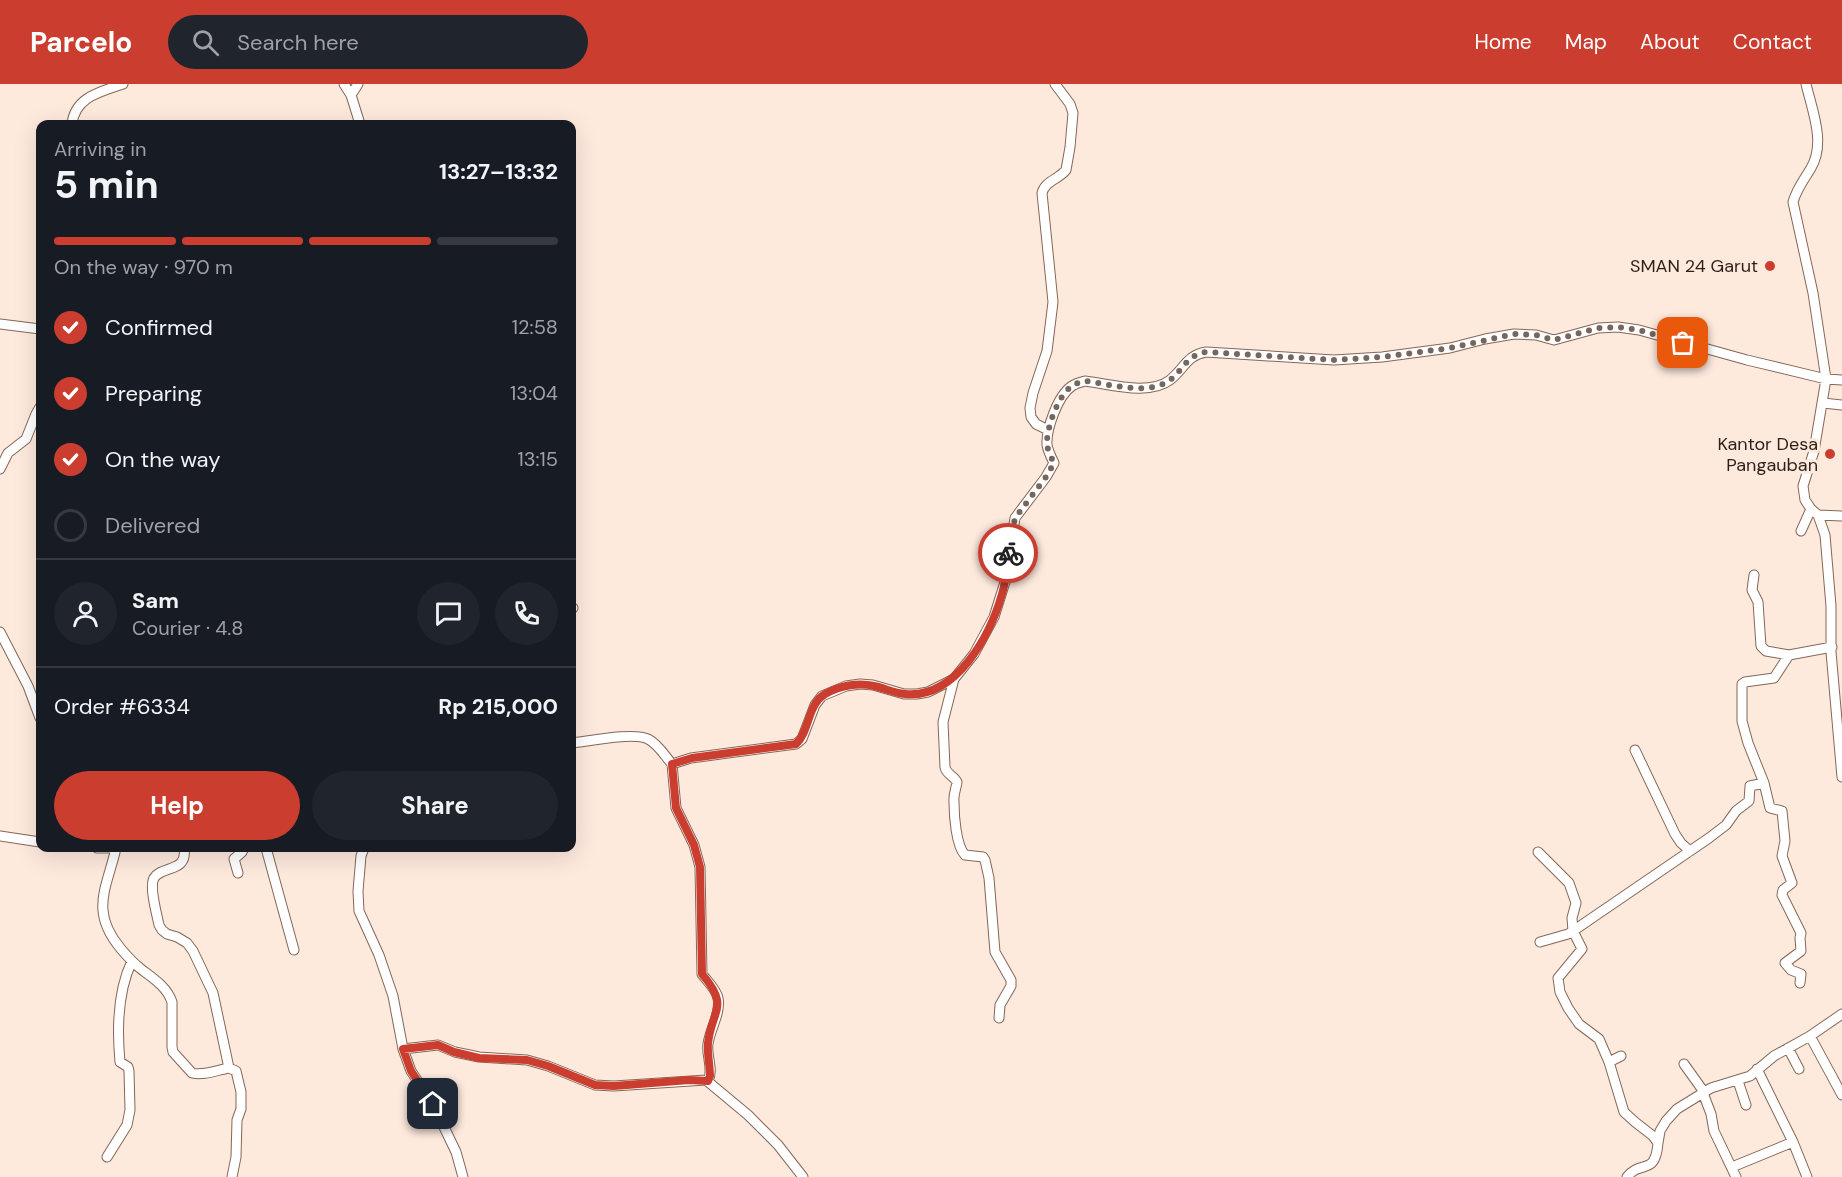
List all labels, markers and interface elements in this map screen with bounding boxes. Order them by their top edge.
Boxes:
search box [168,15,588,69]
text: Parcelo [30,24,132,61]
icon: search [189,26,222,59]
text: Search here [237,28,359,57]
text: Home [1474,28,1532,56]
text: Map [1565,28,1607,56]
text: About [1640,28,1700,56]
text: Contact [1733,28,1812,56]
text: Arriving in [54,136,146,162]
text: 13:27–13:32 [439,157,558,186]
text: 5 min [54,159,159,210]
text: On the way · 970 m [54,254,233,280]
place label: SMAN 24 Garut [1630,254,1758,278]
marker: SMAN 24 Garut [1763,259,1777,273]
icon: check [54,311,87,344]
text: Confirmed [105,313,213,342]
text: 12:58 [512,314,558,340]
pin [1657,317,1708,368]
icon: bag [1666,326,1699,359]
icon: check [54,377,87,410]
text: Preparing [105,379,202,408]
text: 13:04 [510,380,558,406]
place label: Kantor Desa Pangauban [1717,432,1818,477]
icon: check [54,443,87,476]
text: On the way [105,445,220,474]
text: 13:15 [517,446,558,472]
marker: Kantor Desa Pangauban [1823,447,1837,461]
text: Delivered [105,511,200,540]
courier [978,523,1038,583]
icon: bike [992,537,1025,570]
button: person [54,582,117,645]
button: chat [417,582,480,645]
button: phone [495,582,558,645]
text: Sam [132,586,179,615]
text: Courier · 4.8 [132,615,243,641]
text: Order #6334 [54,692,190,721]
text: Rp 215,000 [438,692,558,721]
button: Help [54,771,300,840]
button: Share [312,771,558,840]
pin [407,1078,458,1129]
icon: home [416,1087,449,1120]

